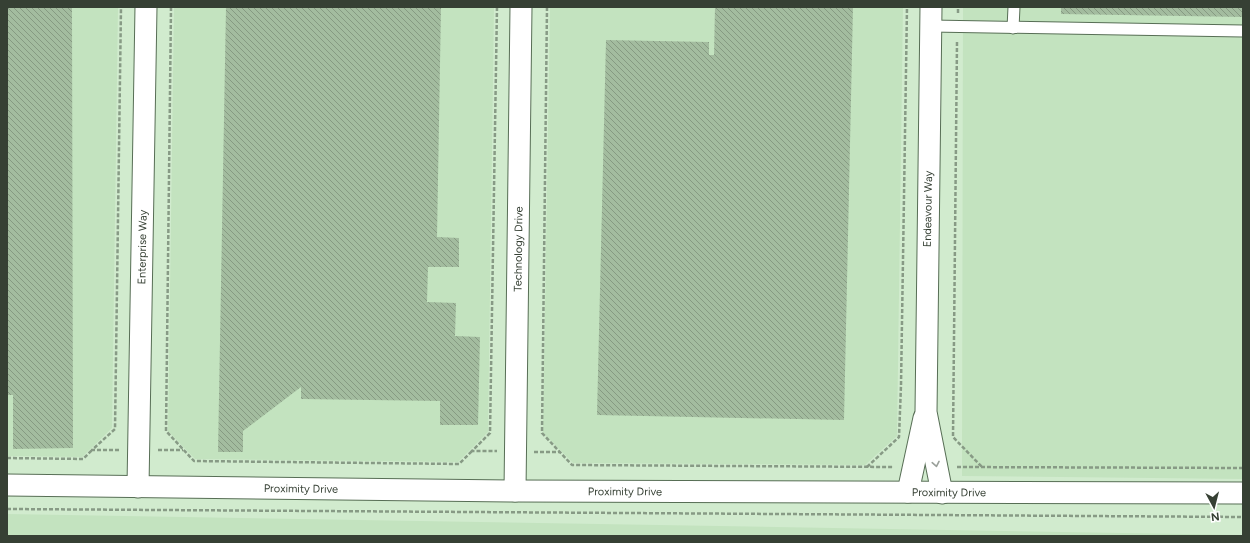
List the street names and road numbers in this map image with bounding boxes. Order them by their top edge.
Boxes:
street label: Endeavour Way [921,170,935,247]
street label: Technology Drive [511,206,525,292]
street label: Enterprise Way [135,209,149,284]
street label: Proximity Drive [264,482,338,495]
street label: Proximity Drive [588,485,662,498]
street label: Proximity Drive [912,486,986,499]

